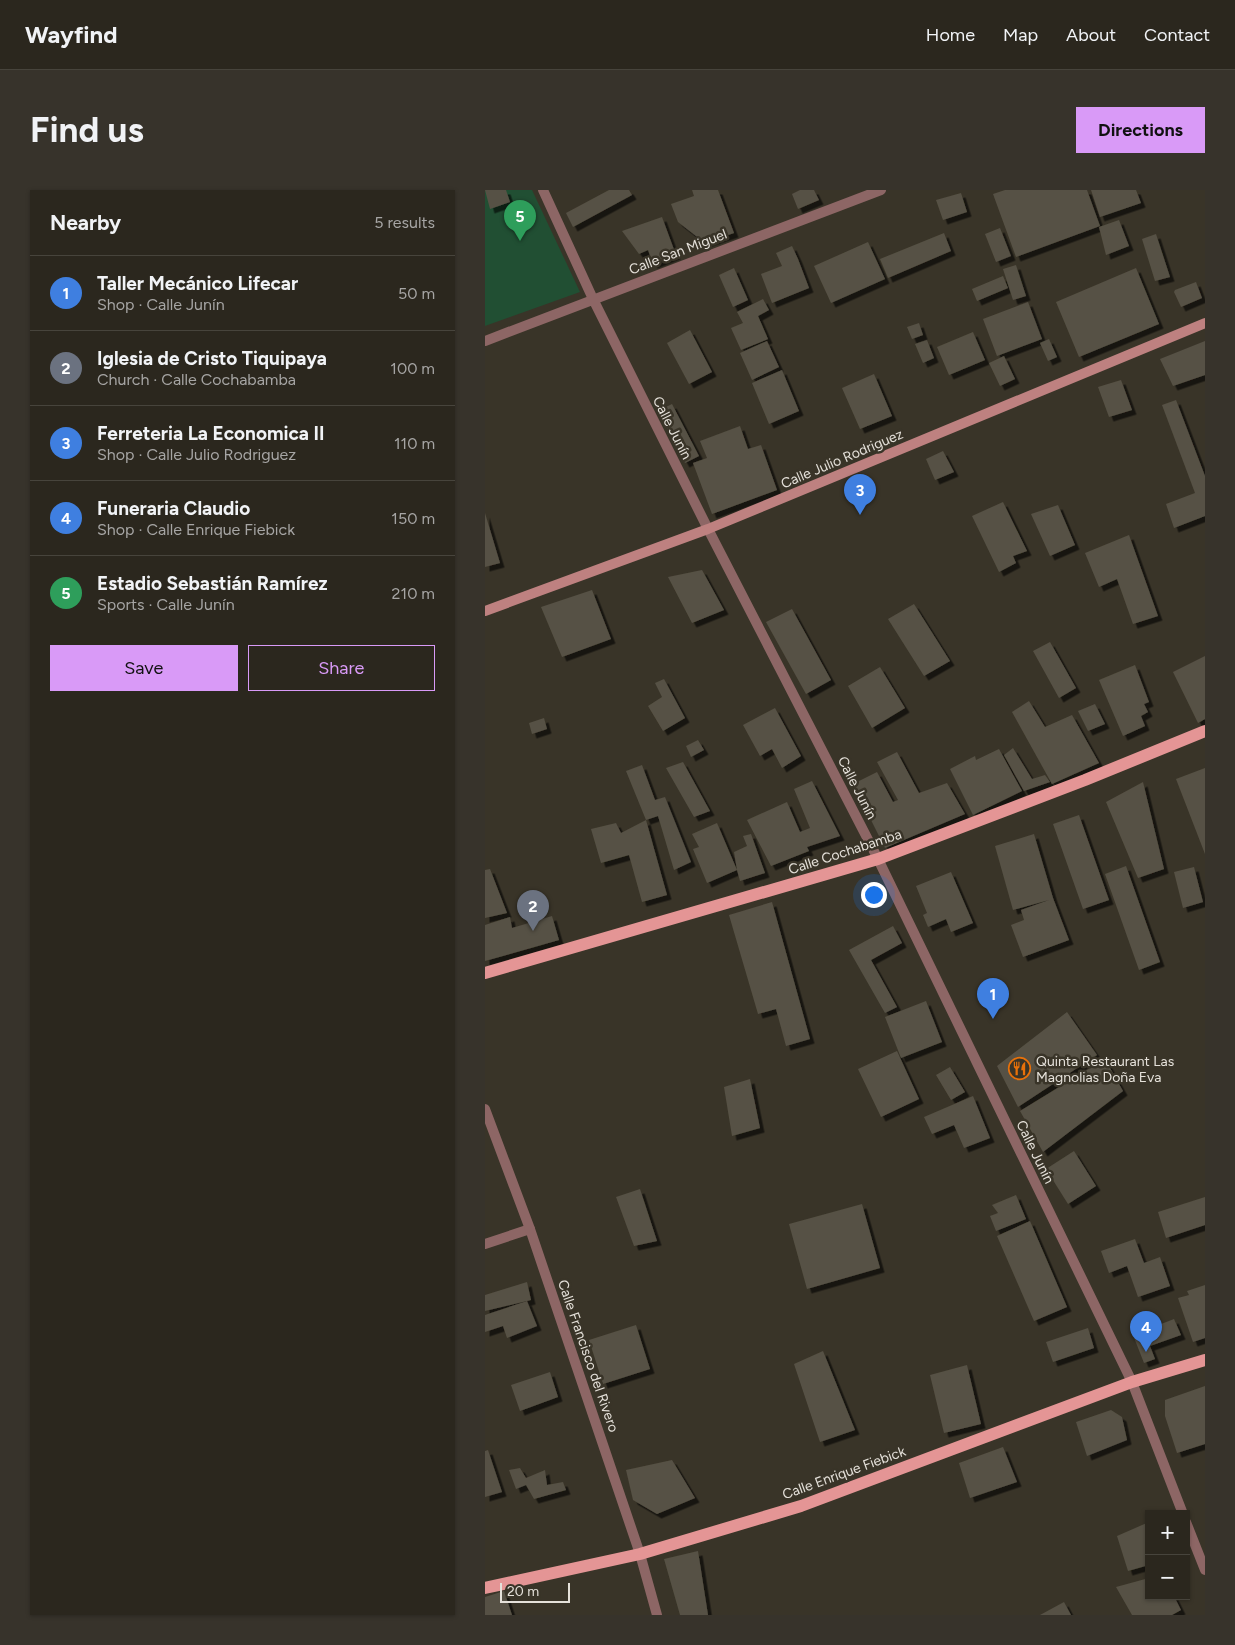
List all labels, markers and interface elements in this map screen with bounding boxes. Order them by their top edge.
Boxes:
text: Wayfind [25,20,118,49]
text: Home [926,24,975,46]
text: Map [1003,24,1038,46]
text: About [1066,24,1116,46]
text: Contact [1144,24,1210,46]
button: Directions [1076,107,1205,153]
text: Find us [30,109,144,151]
pin: 5 [504,200,536,241]
text: Nearby [50,210,121,235]
text: 5 results [374,213,435,232]
street label: Calle San Miguel [627,226,729,278]
text: Taller Mecánico Lifecar [97,272,298,295]
text: 1 [63,284,69,303]
text: 50 m [398,284,435,303]
text: Shop · Calle Junín [97,295,225,314]
text: Iglesia de Cristo Tiquipaya [97,347,327,370]
text: 2 [61,359,71,378]
text: 100 m [390,359,435,378]
text: Church · Calle Cochabamba [97,370,296,389]
street label: Calle Junín [649,394,695,462]
text: Ferreteria La Economica II [97,422,325,445]
street label: Calle Julio Rodriguez [778,426,906,492]
text: 3 [62,434,70,453]
text: 110 m [394,434,435,453]
text: Shop · Calle Julio Rodriguez [97,445,296,464]
pin: 3 [844,474,876,515]
text: Funeraria Claudio [97,497,250,520]
text: 4 [61,509,71,528]
text: 150 m [391,509,435,528]
text: Shop · Calle Enrique Fiebick [97,520,295,539]
text: Estadio Sebastián Ramírez [97,572,328,595]
text: 5 [61,584,71,603]
text: 210 m [392,584,435,603]
text: Sports · Calle Junín [97,595,235,614]
button: Save [50,645,238,691]
button: Share [248,645,435,691]
street label: Calle Junín [834,754,880,822]
street label: Calle Cochabamba [786,826,904,878]
your location [861,882,887,908]
pin: 2 [517,890,549,931]
pin: 1 [977,978,1009,1019]
place label: Quinta Restaurant Las Magnolias Doña Eva [1036,1053,1174,1086]
restaurant icon: Quinta Restaurant Las Magnolias Doña Eva [1008,1057,1032,1081]
street label: Calle Junín [1012,1118,1058,1187]
street label: Calle Francisco del Rivero [554,1278,622,1434]
pin: 4 [1130,1311,1162,1352]
street label: Calle Enrique Fiebick [780,1443,908,1503]
map controls [1145,1510,1190,1600]
button: + [1145,1510,1190,1555]
button: − [1145,1555,1190,1600]
scale bar [500,1580,570,1603]
text: 20 m [507,1583,539,1600]

